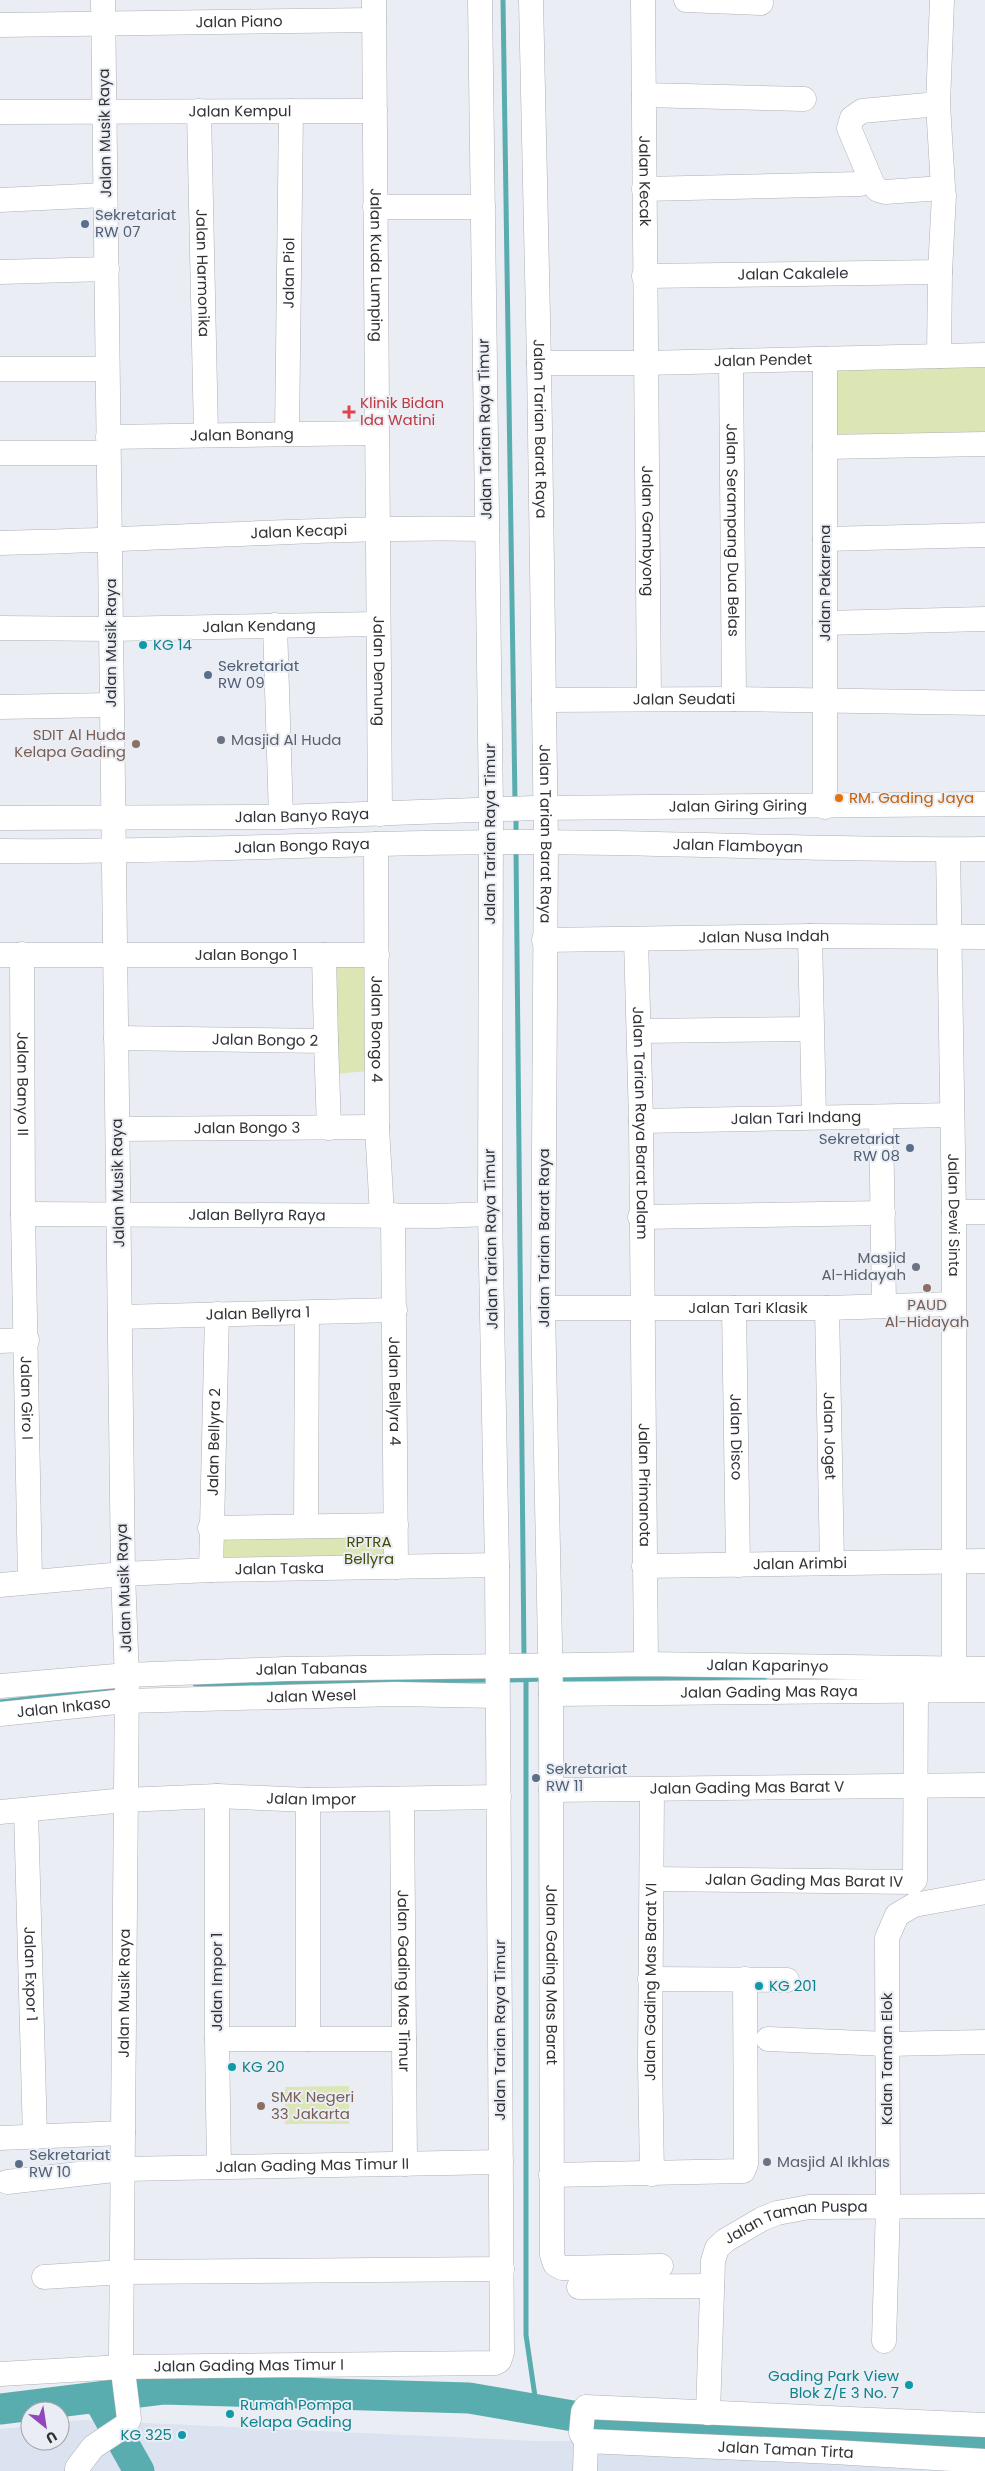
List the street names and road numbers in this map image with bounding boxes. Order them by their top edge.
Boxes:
street label: Jalan Piano [195,10,283,32]
street label: Jalan Musik Raya [93,68,116,198]
street label: Jalan Kempul [189,100,291,121]
street label: Jalan Kecak [634,135,656,227]
street label: Jalan Kuda Lumping [365,188,388,342]
street label: Jalan Harmonika [191,209,215,337]
street label: Jalan Piol [278,237,299,309]
street label: Jalan Cakalele [737,262,849,285]
street label: Jalan Tarian Raya Timur [472,338,497,520]
street label: Jalan Tarian Barat Raya [528,339,552,519]
street label: Jalan Pendet [714,348,812,371]
street label: Jalan Bonang [190,423,294,446]
street label: Jalan Serampang Dua Belas [722,423,744,637]
street label: Jalan Gambyong [637,465,659,596]
street label: Jalan Kecapi [250,519,348,543]
street label: Jalan Pakarena [814,525,835,641]
street label: Jalan Musik Raya [100,578,121,708]
street label: Jalan Kendang [202,614,316,637]
street label: Jalan Demung [369,616,390,726]
street label: Jalan Seudati [633,688,735,710]
street label: Jalan Tarian Raya Timur [479,743,500,925]
street label: Jalan Tarian Barat Raya [535,744,557,924]
street label: Jalan Giring Giring [669,795,807,817]
street label: Jalan Banyo Raya [235,803,370,827]
street label: Jalan Bongo Raya [234,833,370,858]
street label: Jalan Flamboyan [672,833,803,858]
street label: Jalan Nusa Indah [698,925,829,948]
street label: Jalan Bongo 1 [195,944,297,965]
street label: Jalan Bongo 4 [366,975,388,1083]
street label: Jalan Tarian Raya Barat Dalam [628,1006,653,1240]
street label: Jalan Bongo 2 [212,1028,318,1051]
street label: Jalan Banyo II [12,1032,34,1136]
street label: Jalan Tari Indang [731,1106,861,1129]
street label: Jalan Bongo 3 [194,1117,300,1138]
street label: Jalan Musik Raya [106,1118,129,1248]
street label: Jalan Tarian Raya Timur [478,1148,503,1330]
street label: Jalan Tarian Barat Raya [533,1148,554,1328]
street label: Jalan Dewi Sinta [943,1153,965,1277]
street label: Jalan Bellyra Raya [188,1204,326,1225]
street label: Jalan Tari Klasik [688,1297,808,1318]
street label: Jalan Bellyra 1 [205,1301,310,1325]
street label: Jalan Bellyra 4 [384,1336,406,1446]
street label: Jalan Giro I [16,1356,38,1440]
street label: Jalan Bellyra 2 [202,1388,225,1496]
street label: Jalan Joget [819,1392,841,1480]
street label: Jalan Disco [725,1394,748,1480]
street label: Jalan Primanota [634,1423,656,1547]
street label: Jalan Musik Raya [111,1523,136,1653]
street label: Jalan Arimbi [753,1552,847,1574]
street label: Jalan Taska [234,1557,324,1580]
street label: Jalan Kaparinyo [706,1654,829,1677]
street label: Jalan Tabanas [255,1657,368,1680]
street label: Jalan Gading Mas Raya [680,1680,858,1703]
street label: Jalan Wesel [266,1684,357,1707]
street label: Jalan Inkaso [16,1692,112,1722]
street label: Jalan Gading Mas Barat V [650,1776,844,1799]
street label: Jalan Impor [266,1787,357,1810]
street label: Jalan Gading Mas Barat IV [705,1869,903,1892]
street label: Jalan Gading Mas Barat VI [639,1883,661,2081]
street label: Jalan Gading Mas Barat [541,1885,563,2065]
street label: Jalan Gading Mas Timur [393,1890,415,2073]
street label: Jalan Expor 1 [19,1926,43,2022]
street label: Jalan Musik Raya [113,1929,135,2058]
street label: Jalan Impor 1 [206,1933,227,2031]
street label: Jalan Tarian Raya Timur [489,1939,510,2121]
street label: Kalan Taman Elok [876,1992,897,2125]
street label: Jalan Gading Mas Timur II [215,2153,409,2177]
street label: Jalan Taman Puspa [720,2196,868,2249]
street label: Jalan Gading Mas Timur I [154,2354,344,2377]
street label: Jalan Taman Tirta [717,2436,854,2463]

